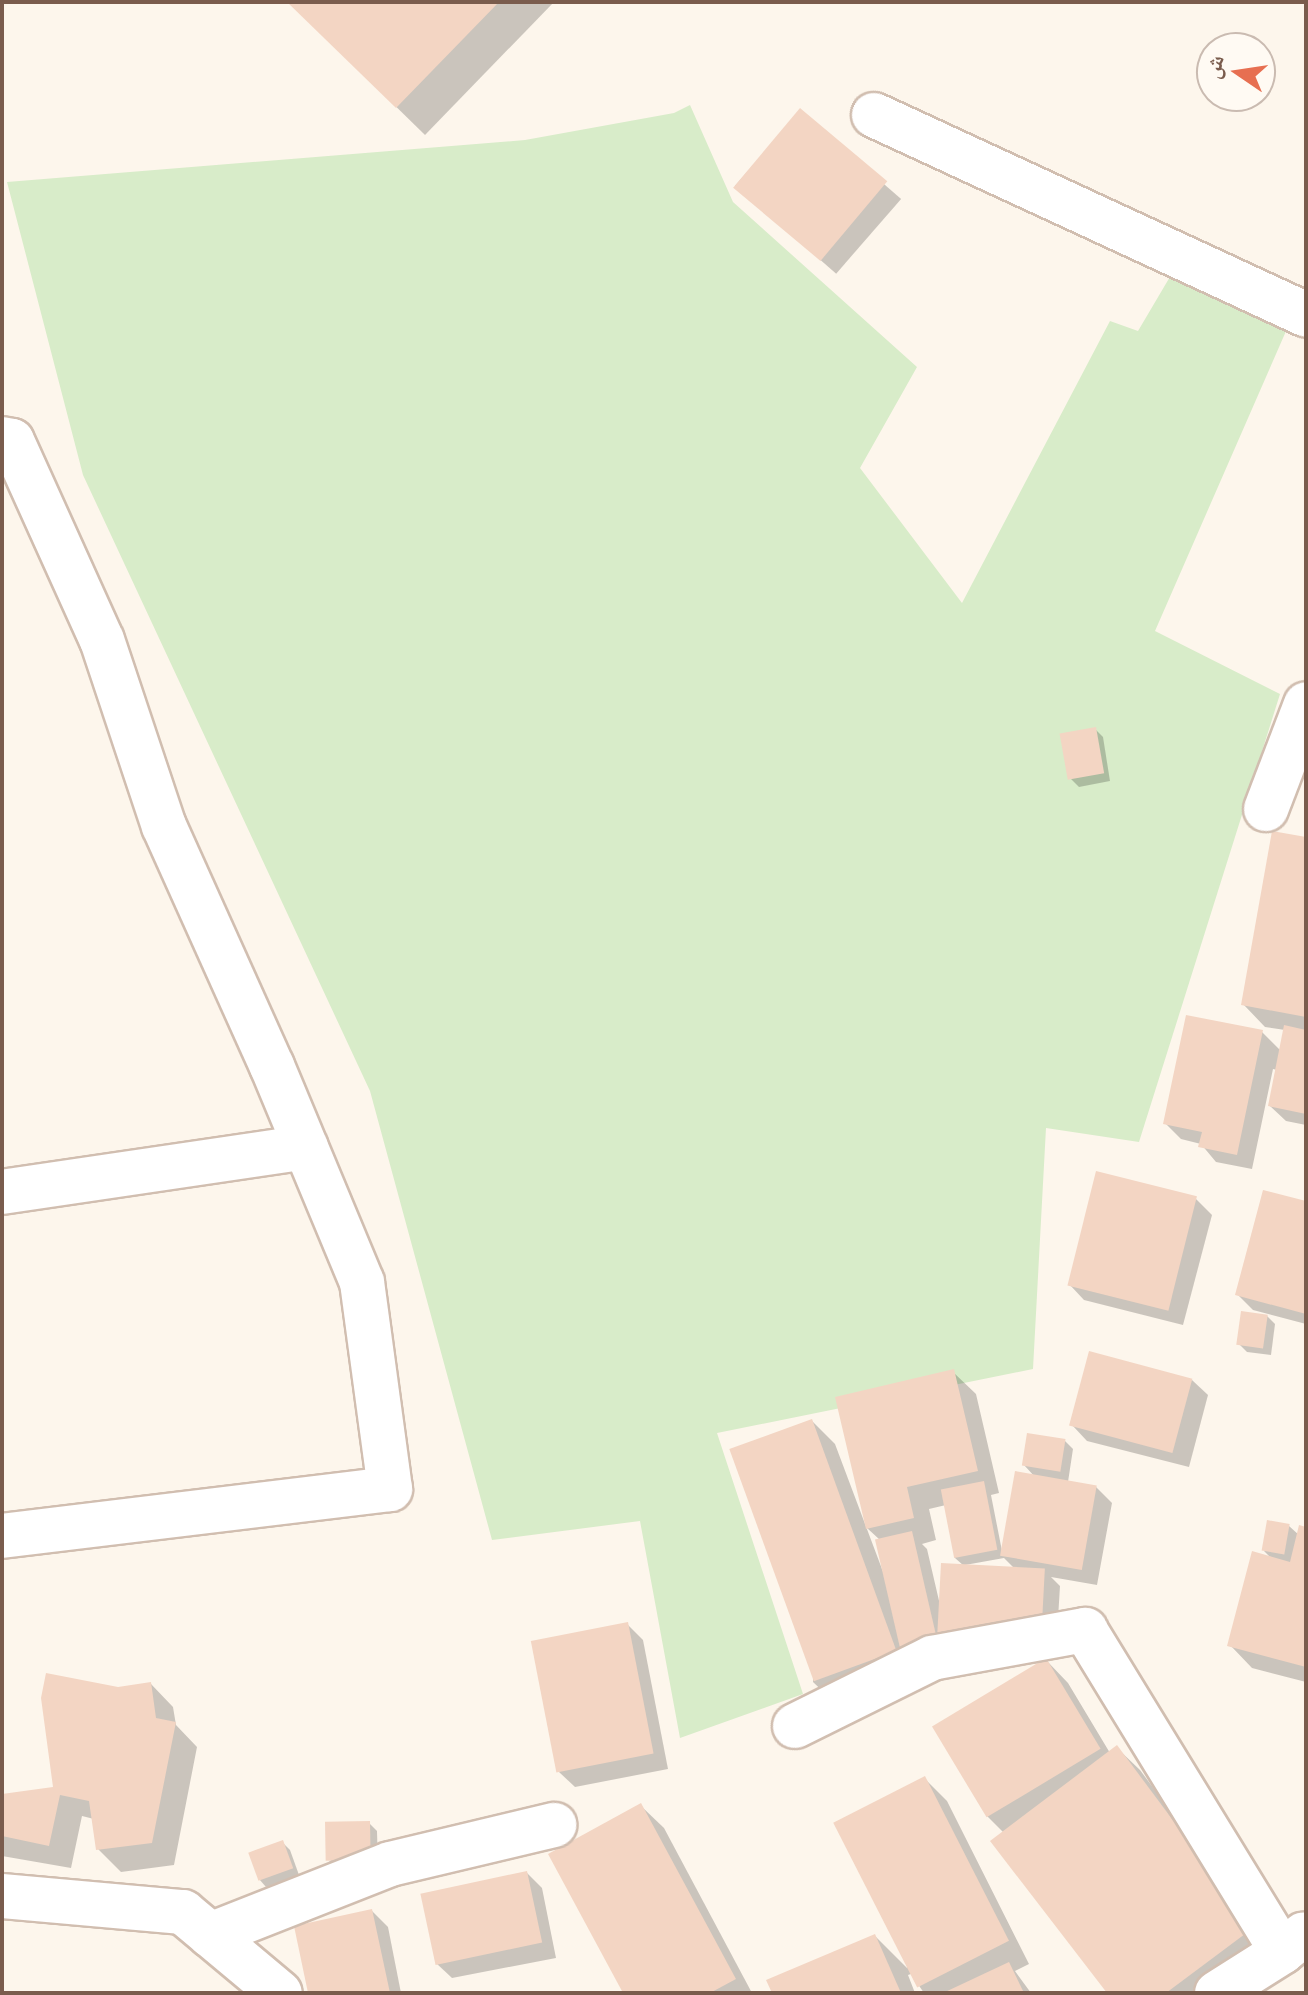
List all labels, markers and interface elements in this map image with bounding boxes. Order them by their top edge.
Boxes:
north arrow [1196,32,1276,112]
text: ش [1198,53,1230,81]

